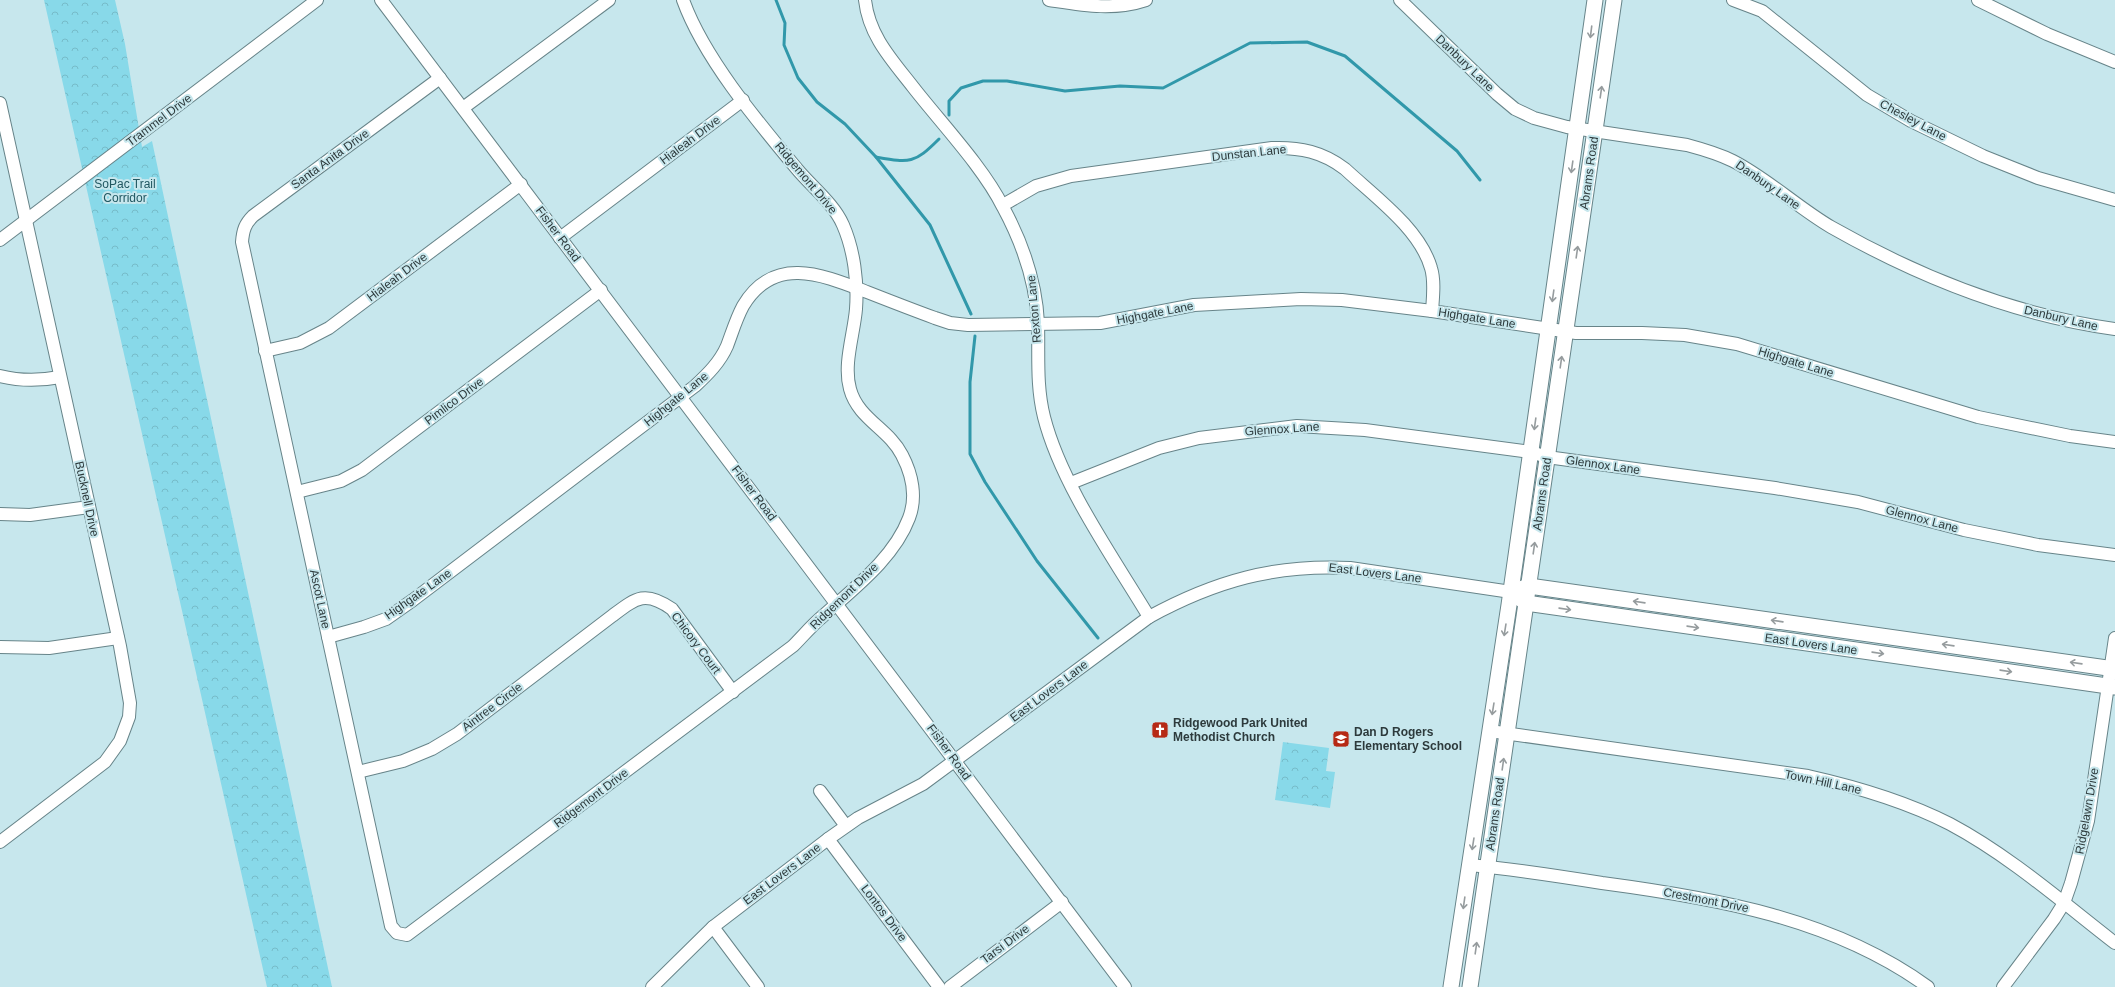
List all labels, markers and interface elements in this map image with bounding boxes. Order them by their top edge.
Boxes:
one-way arrow [1587,25,1595,38]
street label: Danbury Lane [1433,32,1497,94]
one-way arrow [1597,86,1605,99]
street label: Trammel Drive [124,91,195,149]
street label: Chesley Lane [1877,97,1949,144]
street label: Hialeah Drive [657,113,723,167]
street label: Santa Anita Drive [288,126,372,192]
street label: Abrams Road [1577,136,1601,210]
street label: Ridgemont Drive [772,139,840,217]
street label: Dunstan Lane [1211,142,1287,164]
street label: Danbury Lane [1733,158,1803,213]
one-way arrow [1568,160,1576,173]
park label: SoPac Trail Corridor [94,177,156,205]
street label: Fisher Road [533,204,583,264]
one-way arrow [1573,246,1581,259]
street label: Hialeah Drive [364,250,430,304]
street label: Rexton Lane [1024,274,1044,344]
one-way arrow [1549,289,1557,302]
street label: Highgate Lane [1115,299,1195,327]
street label: Danbury Lane [2023,303,2100,333]
street label: Highgate Lane [1437,305,1517,331]
street label: Highgate Lane [1757,344,1836,380]
one-way arrow [1557,356,1565,369]
street label: Highgate Lane [641,369,711,429]
street label: Pimlico Drive [422,374,486,428]
one-way arrow [1531,417,1539,430]
street label: Glennox Lane [1244,419,1320,439]
street label: Glennox Lane [1565,453,1641,477]
street label: Abrams Road [1530,457,1554,531]
street label: Bucknell Drive [72,460,102,538]
street label: Fisher Road [729,463,779,523]
street label: Glennox Lane [1884,503,1960,536]
one-way arrow [1530,542,1538,555]
street label: Ridgemont Drive [807,560,881,632]
street label: East Lovers Lane [1328,560,1423,586]
street label: Highgate Lane [382,566,454,622]
street label: Ascot Lane [307,568,333,630]
one-way arrow [1633,598,1646,606]
one-way arrow [1558,605,1571,613]
street label: Chicory Court [668,609,724,677]
one-way arrow [1771,617,1784,625]
one-way arrow [1501,623,1509,636]
one-way arrow [1686,623,1699,631]
street label: East Lovers Lane [1764,631,1859,657]
one-way arrow [1942,641,1955,649]
one-way arrow [1871,649,1884,657]
street label: East Lovers Lane [1007,657,1091,725]
one-way arrow [2070,659,2083,667]
one-way arrow [1999,667,2012,675]
street label: Aintree Circle [459,680,525,734]
one-way arrow [1489,702,1497,715]
place label: Ridgewood Park United Methodist Church [1173,716,1308,744]
church icon: Ridgewood Park United Methodist Church [1150,720,1170,740]
street label: Fisher Road [924,721,974,783]
place label: Dan D Rogers Elementary School [1354,725,1462,753]
school or university icon: Dan D Rogers Elementary School [1331,729,1351,749]
one-way arrow [1499,758,1507,771]
street label: Ridgemont Drive [551,765,631,830]
street label: Ridgelawn Drive [2073,766,2102,855]
street label: Town Hill Lane [1783,767,1863,797]
street label: Abrams Road [1483,777,1507,851]
one-way arrow [1469,837,1477,850]
street label: East Lovers Lane [740,840,824,908]
street label: Lontos Drive [858,882,910,944]
street label: Crestmont Drive [1662,885,1750,915]
one-way arrow [1460,896,1468,909]
street label: Tarsi Drive [978,921,1032,967]
one-way arrow [1472,942,1480,955]

